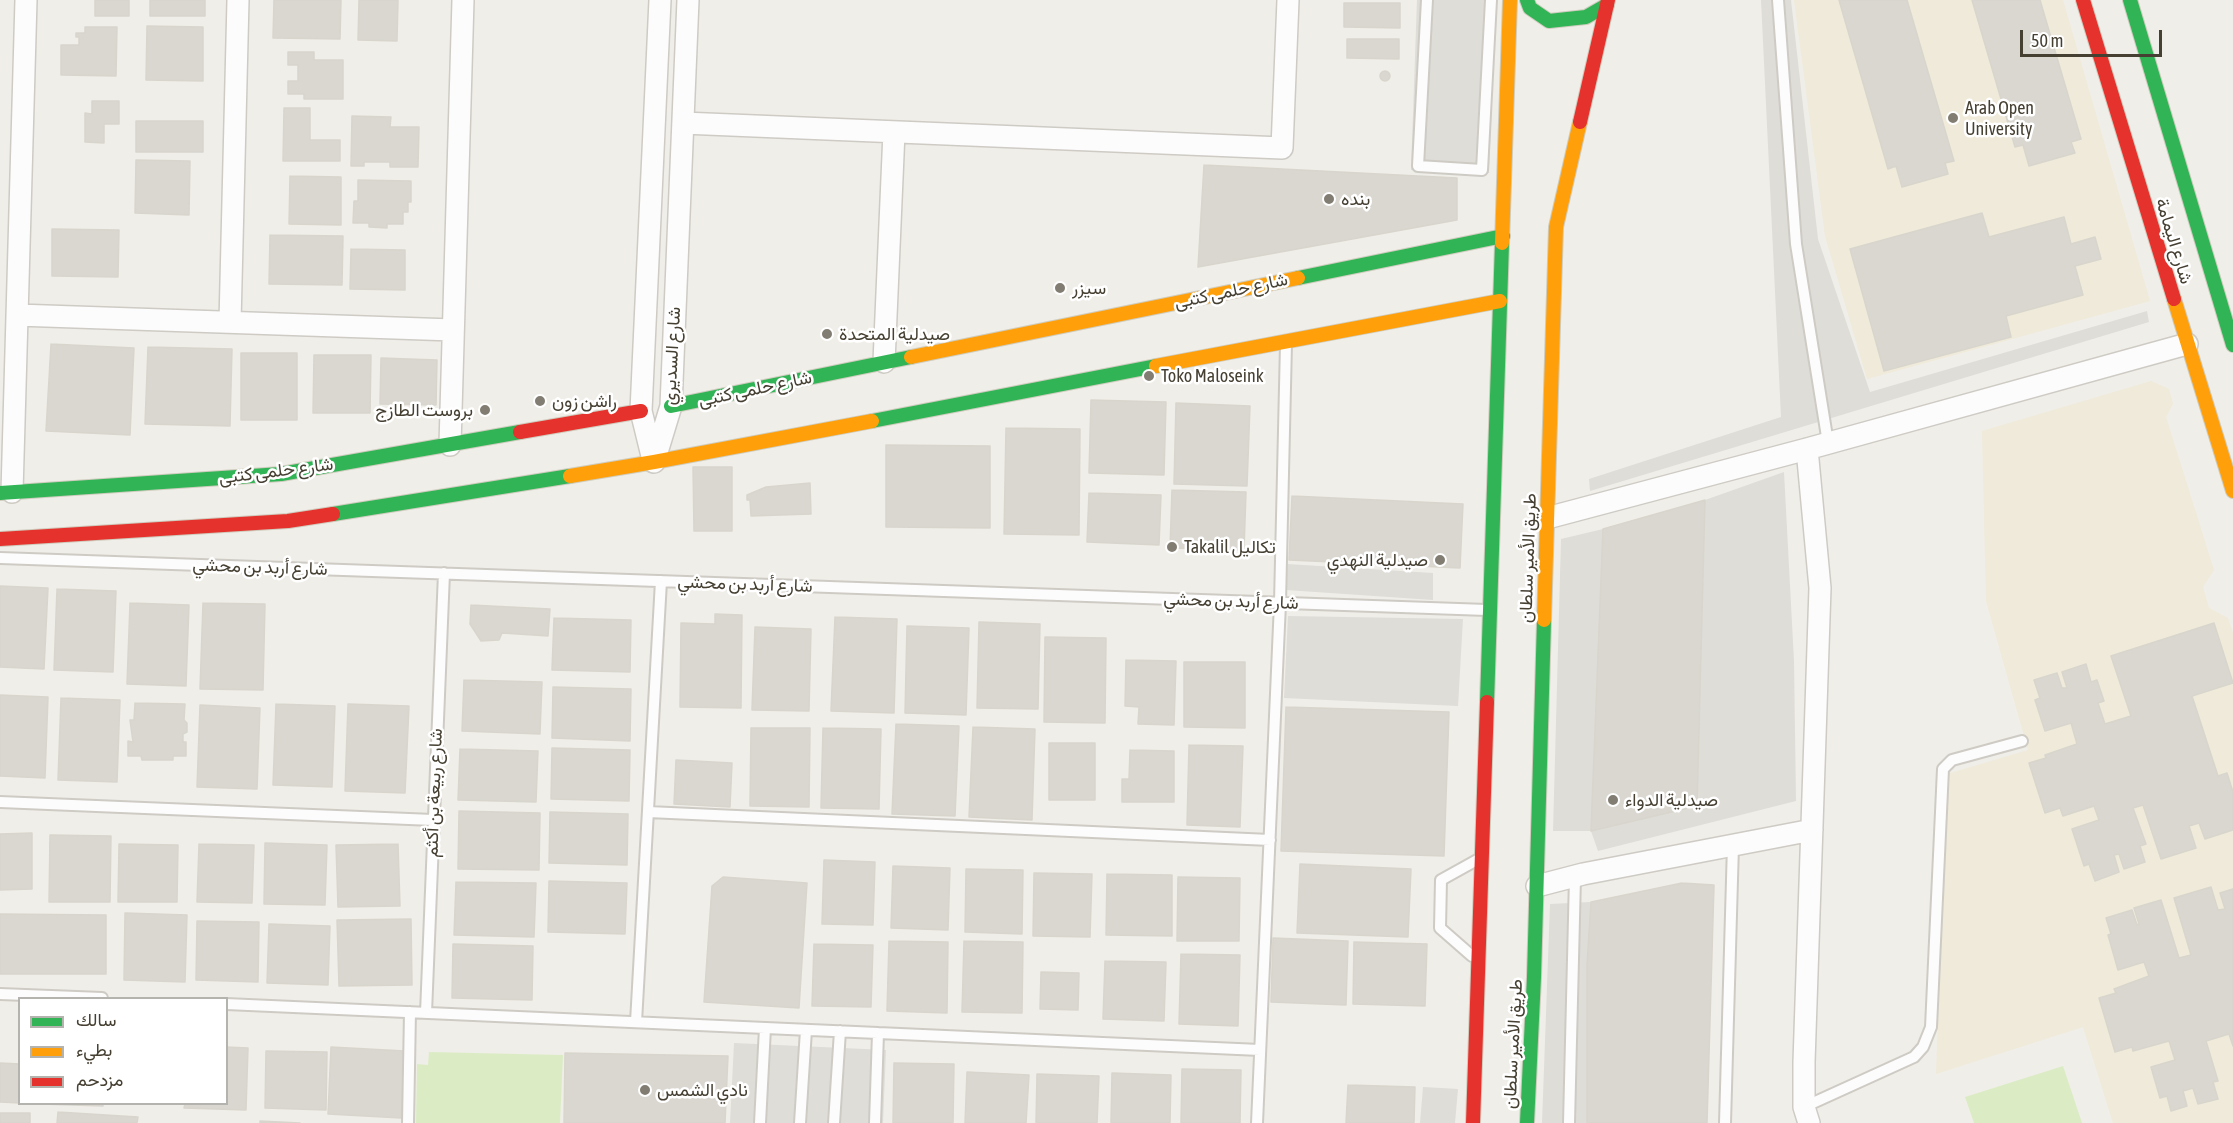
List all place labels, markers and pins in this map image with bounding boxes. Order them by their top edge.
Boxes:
place label: Arab Open University [1965,97,2034,140]
marker: Arab Open University [1946,111,1960,125]
place label: بنده [1341,188,1370,210]
marker: بنده [1322,192,1336,206]
place label: سيزر [1072,277,1106,299]
marker: سيزر [1053,281,1067,295]
place label: صيدلية المتحدة [839,323,950,345]
marker: صيدلية المتحدة [820,327,834,341]
place label: Toko Maloseink [1161,365,1264,387]
marker: Toko Maloseink [1142,369,1156,383]
place label: راشن زون [552,390,617,412]
marker: راشن زون [533,394,547,408]
place label: بروست الطازج [375,399,473,421]
marker: بروست الطازج [478,403,492,417]
place label: Takalil تكاليل [1184,536,1276,558]
marker: Takalil تكاليل [1165,540,1179,554]
place label: صيدلية النهدي [1327,549,1428,571]
marker: صيدلية النهدي [1433,553,1447,567]
place label: صيدلية الدواء [1625,789,1718,811]
marker: صيدلية الدواء [1606,793,1620,807]
place label: نادي الشمس [657,1079,748,1101]
marker: نادي الشمس [638,1083,652,1097]

